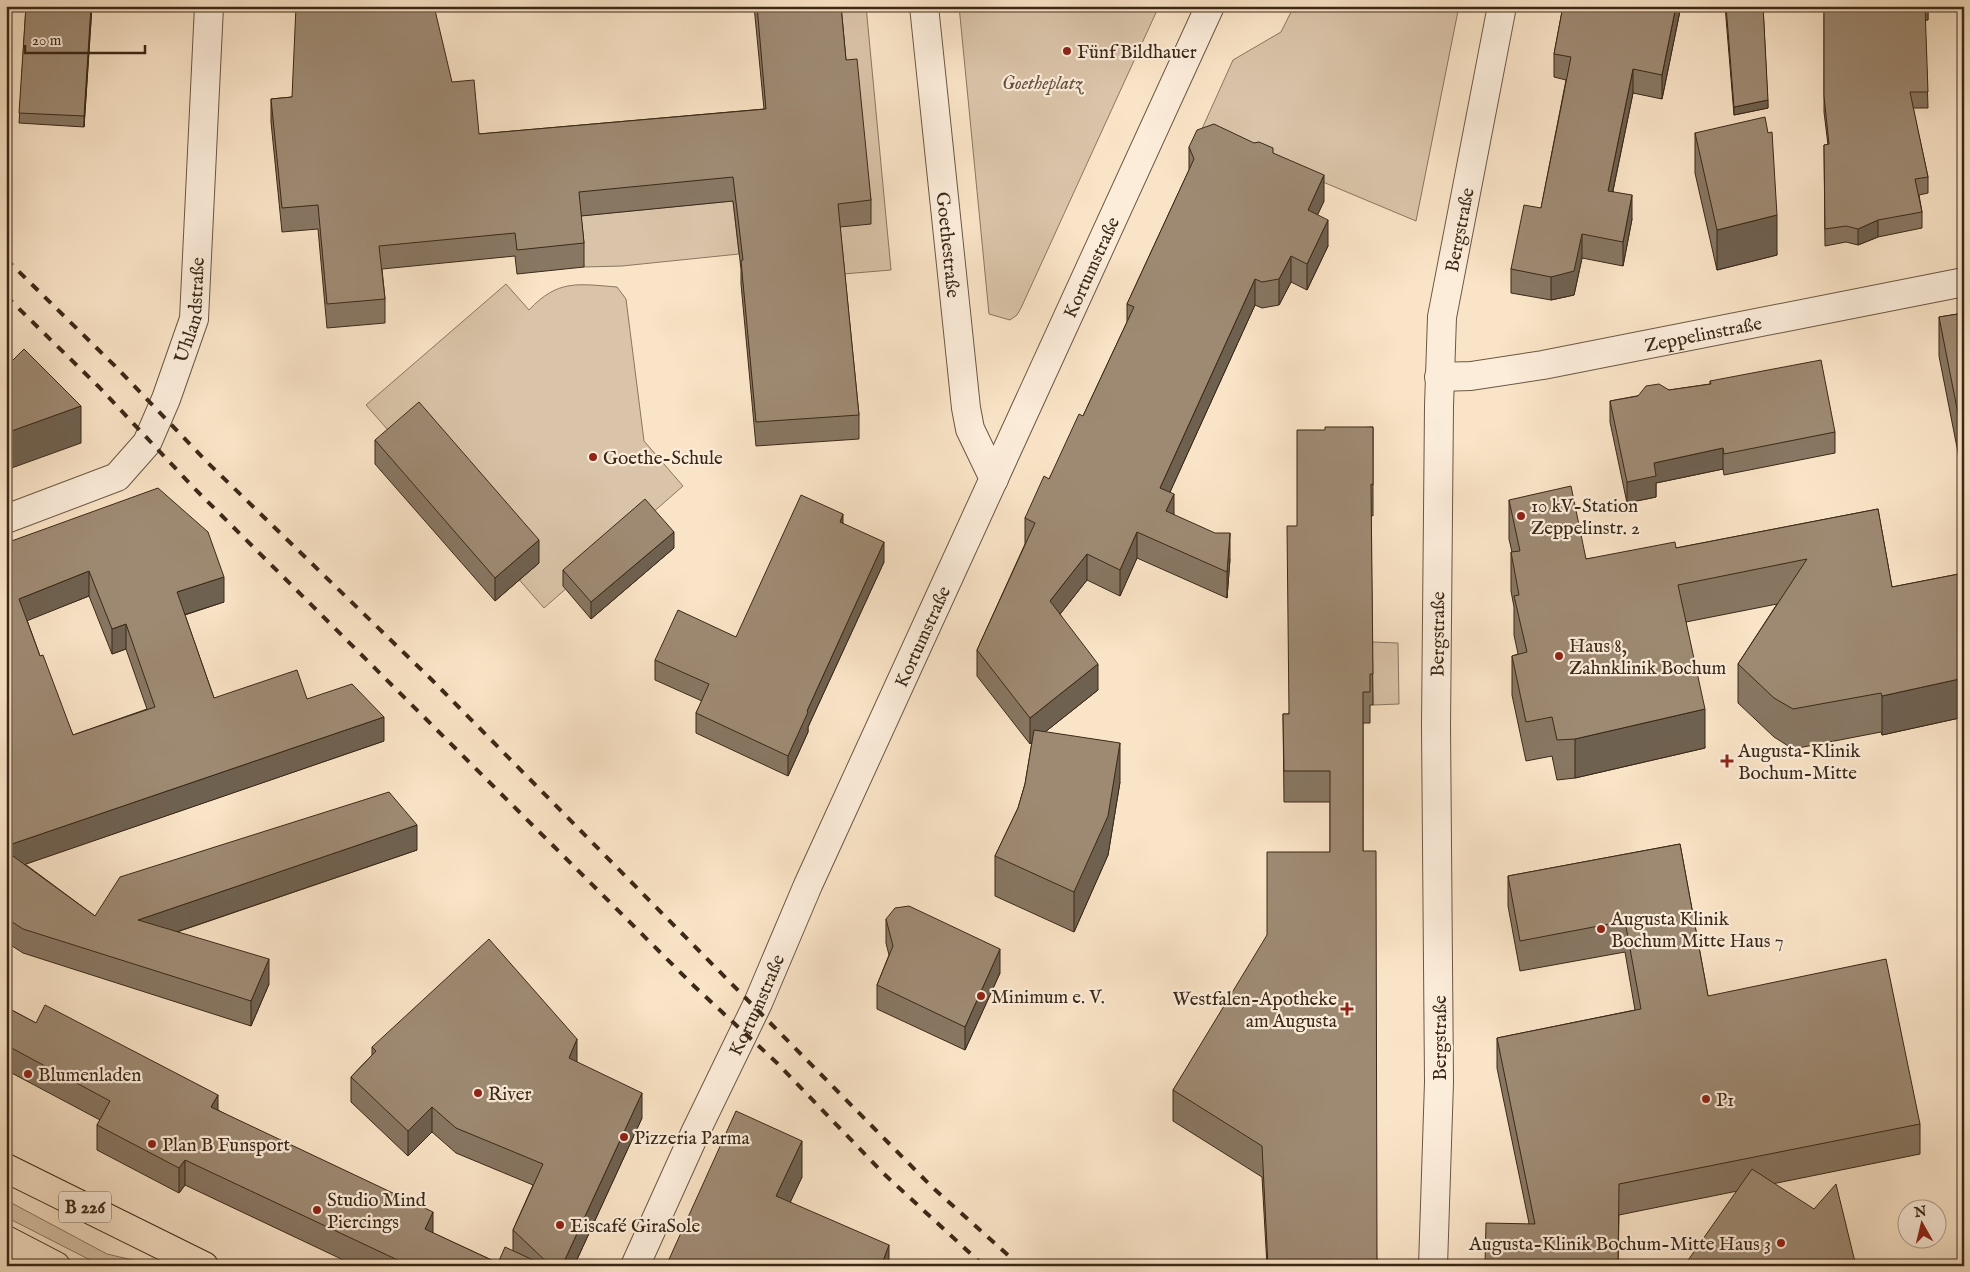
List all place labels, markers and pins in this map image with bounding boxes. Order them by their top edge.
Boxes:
place label: Fünf Bildhauer [1077,41,1197,65]
marker: Fünf Bildhauer [1061,45,1073,57]
place label: Goethe-Schule [603,447,723,471]
marker: Goethe-Schule [587,451,599,463]
place label: 10 kV-Station Zeppelinstr. 2 [1531,495,1640,541]
marker: 10 kV-Station Zeppelinstr. 2 [1515,510,1527,522]
place label: Haus 8, Zahnklinik Bochum [1569,635,1727,681]
marker: Haus 8, Zahnklinik Bochum [1553,650,1565,662]
place label: Augusta-Klinik Bochum-Mitte [1737,740,1861,786]
marker: Augusta-Klinik Bochum-Mitte [1720,754,1734,768]
place label: Augusta Klinik Bochum Mitte Haus 7 [1610,908,1784,954]
marker: Augusta Klinik Bochum Mitte Haus 7 [1595,923,1607,935]
place label: Minimum e. V. [991,986,1105,1010]
place label: Westfalen-Apotheke am Augusta [1173,988,1338,1034]
marker: Minimum e. V. [975,990,987,1002]
marker: Westfalen-Apotheke am Augusta [1341,1003,1353,1015]
place label: Blumenladen [38,1064,141,1088]
marker: Blumenladen [22,1068,34,1080]
place label: River [488,1083,531,1107]
marker: River [472,1087,484,1099]
place label: P1 [1716,1089,1734,1113]
marker: P1 [1700,1093,1712,1105]
place label: Pizzeria Parma [634,1127,751,1151]
marker: Pizzeria Parma [618,1131,630,1143]
place label: Plan B Funsport [162,1134,290,1158]
marker: Plan B Funsport [146,1138,158,1150]
place label: Studio Mind Piercings [327,1189,427,1235]
marker: Studio Mind Piercings [311,1204,323,1216]
place label: Eiscafé GiraSole [570,1215,700,1239]
marker: Eiscafé GiraSole [554,1219,566,1231]
place label: Augusta-Klinik Bochum-Mitte Haus 3 [1468,1233,1771,1257]
marker: Augusta-Klinik Bochum-Mitte Haus 3 [1775,1237,1787,1249]

